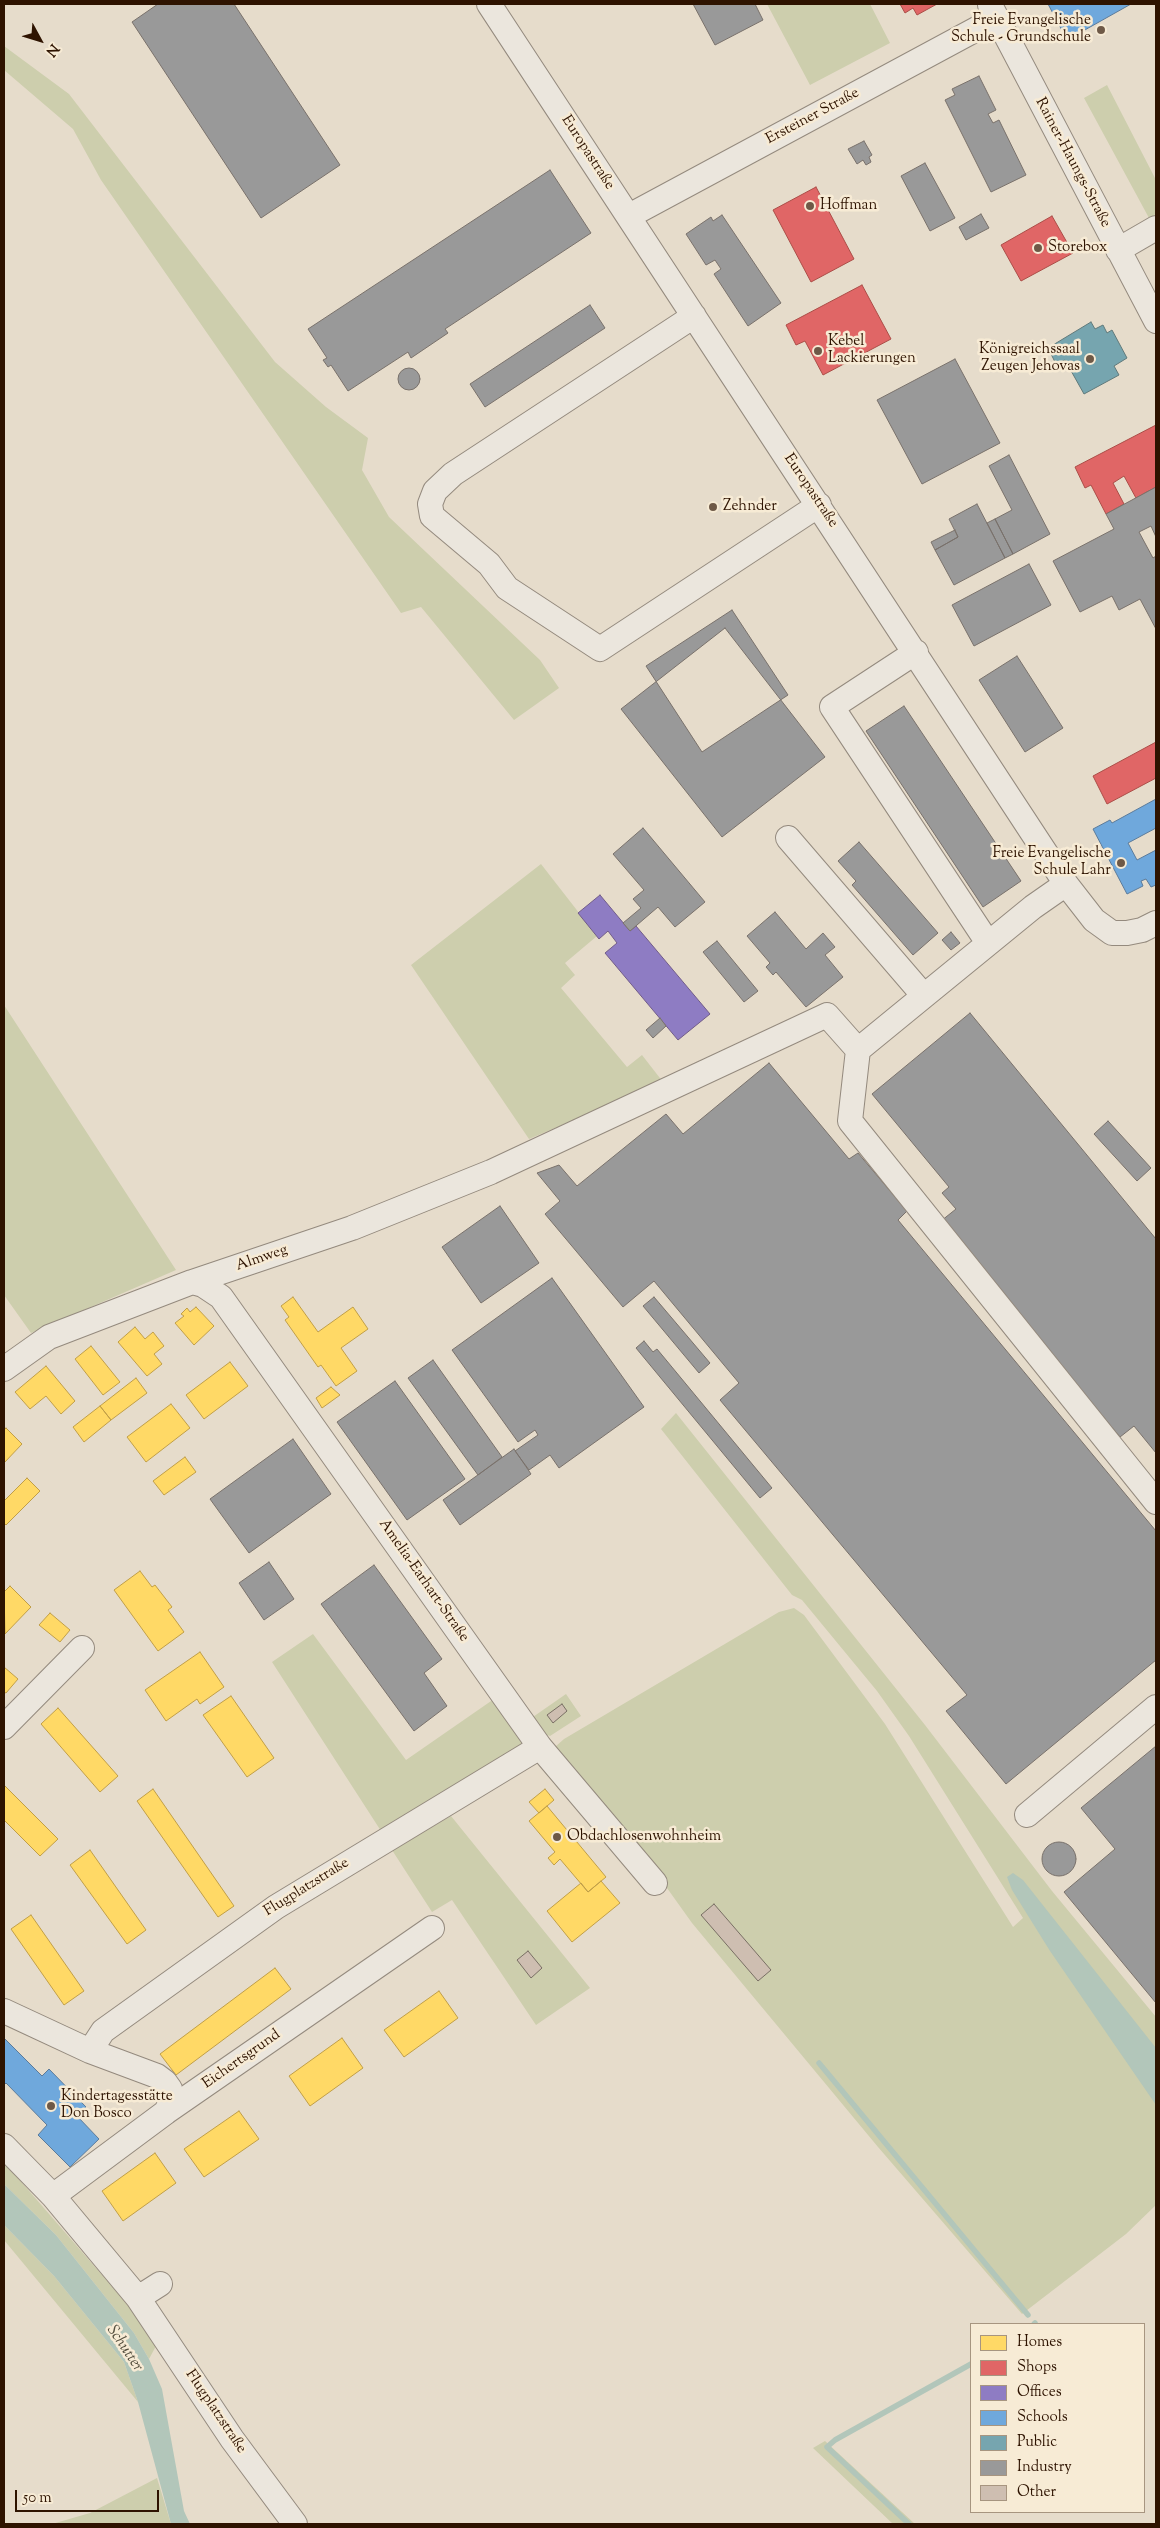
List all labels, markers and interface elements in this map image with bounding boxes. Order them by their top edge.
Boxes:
place label: Freie Evangelische Schule - Grundschule [951,12,1091,47]
north arrow [15,15,65,65]
marker: Freie Evangelische Schule - Grundschule [1095,24,1107,36]
text: N [40,39,63,60]
street label: Ersteiner Straße [763,85,863,149]
street label: Rainer-Haungs-Straße [1030,95,1114,231]
street label: Europastraße [556,112,618,194]
place label: Hoffman [820,197,877,215]
marker: Hoffman [804,200,816,212]
place label: Storebox [1048,239,1107,257]
marker: Storebox [1032,242,1044,254]
place label: Kebel Lackierungen [828,333,916,368]
place label: Königreichssaal Zeugen Jehovas [979,341,1080,376]
marker: Kebel Lackierungen [812,345,824,357]
marker: Königreichssaal Zeugen Jehovas [1084,353,1096,365]
street label: Europastraße [779,451,841,531]
place label: Zehnder [723,498,777,516]
marker: Zehnder [707,501,719,513]
place label: Freie Evangelische Schule Lahr [993,845,1111,880]
marker: Freie Evangelische Schule Lahr [1115,857,1127,869]
street label: Almweg [234,1242,290,1276]
street label: Amelia-Earhart-Straße [374,1516,472,1646]
place label: Obdachlosenwohnheim [567,1828,721,1846]
marker: Obdachlosenwohnheim [551,1831,563,1843]
street label: Flugplatzstraße [261,1855,353,1921]
street label: Eichertsgrund [200,2027,284,2093]
place label: Kindertagesstätte Don Bosco [61,2088,173,2123]
marker: Kindertagesstätte Don Bosco [45,2100,57,2112]
water label: Schutter [102,2322,146,2376]
legend [970,2323,1145,2513]
text: Homes [1017,2332,1062,2353]
text: Shops [1017,2357,1057,2378]
street label: Flugplatzstraße [180,2367,250,2457]
text: Offices [1017,2382,1062,2403]
text: Schools [1017,2407,1068,2428]
text: Public [1017,2432,1057,2453]
text: Industry [1017,2457,1072,2478]
scale bar [18,2480,161,2512]
text: Other [1017,2482,1056,2503]
text: 50 m [23,2488,52,2509]

